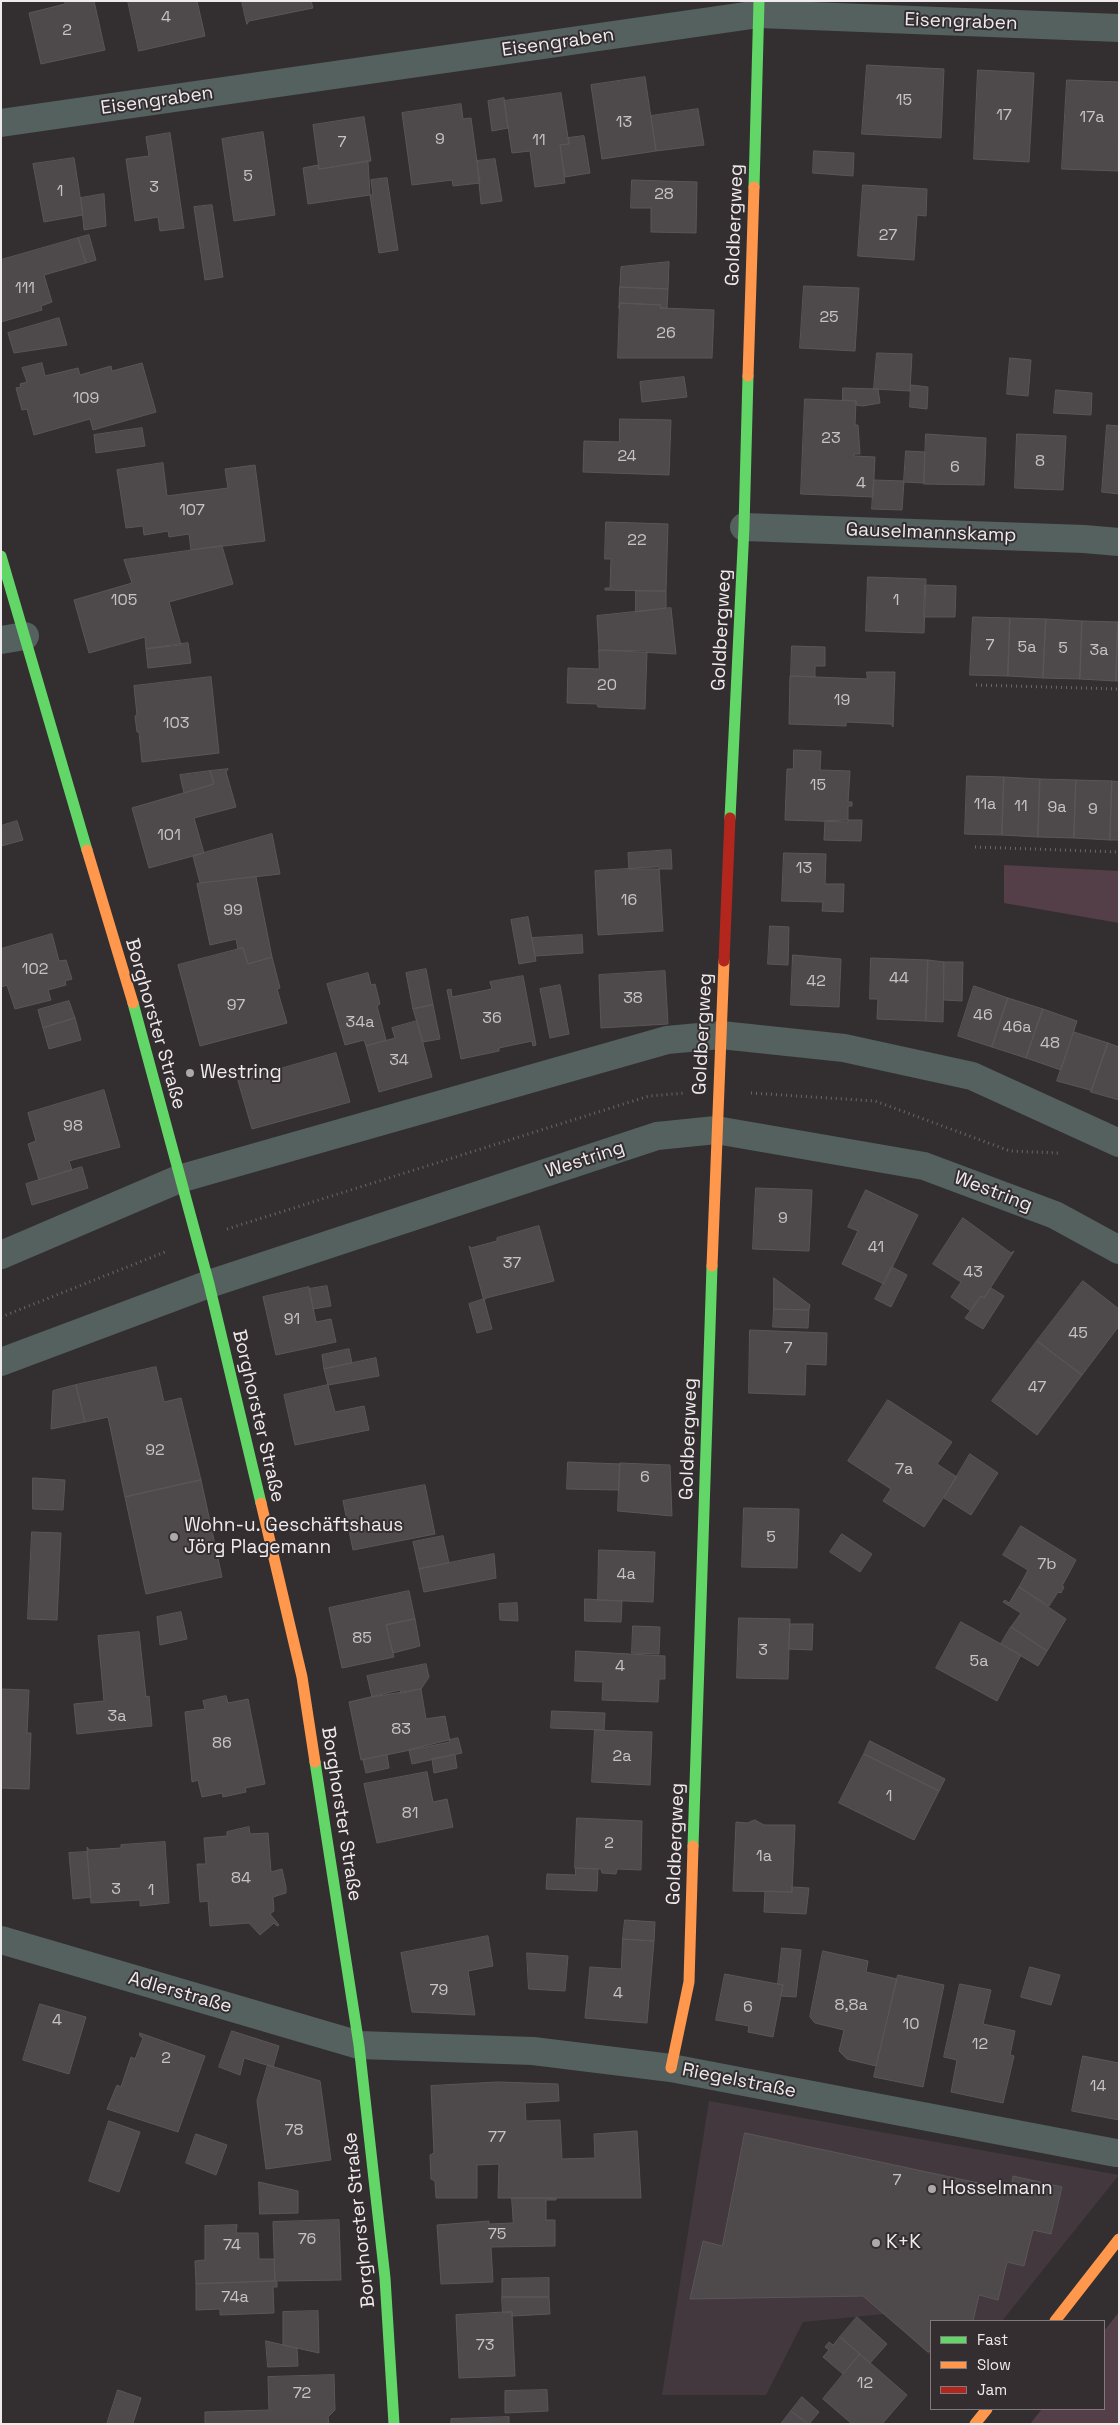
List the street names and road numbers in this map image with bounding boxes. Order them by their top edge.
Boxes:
street label: Eisengraben [904,9,1018,35]
street label: Eisengraben [500,24,616,62]
street label: Eisengraben [99,82,215,120]
street label: Goldbergweg [721,164,749,286]
street label: Gauselmannskamp [845,519,1017,547]
street label: Goldbergweg [707,568,737,692]
street label: Borghorster Straße [120,936,190,1112]
street label: Goldbergweg [688,972,718,1096]
street label: Westring [543,1137,627,1183]
street label: Westring [951,1167,1035,1217]
street label: Borghorster Straße [227,1327,289,1505]
street label: Goldbergweg [675,1378,703,1500]
street label: Borghorster Straße [316,1725,366,1903]
street label: Goldbergweg [662,1783,690,1905]
street label: Adlerstraße [126,1967,234,2019]
street label: Riegelstraße [680,2059,798,2103]
street label: Borghorster Straße [339,2131,381,2309]

